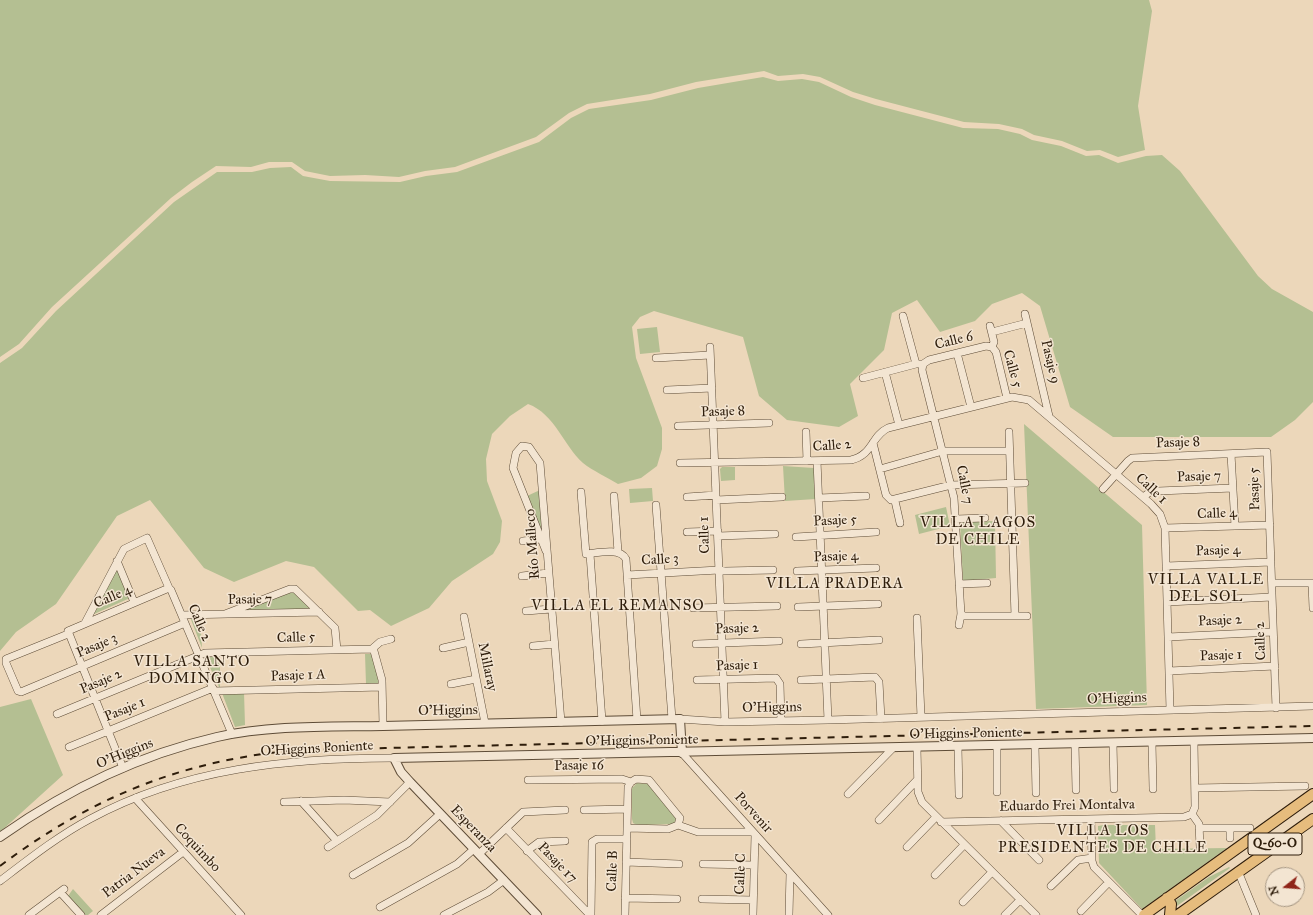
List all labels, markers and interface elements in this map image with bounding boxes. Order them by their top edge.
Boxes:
street label: Calle 6 [933,328,975,354]
street label: Pasaje 9 [1037,338,1063,386]
street label: Calle 5 [999,348,1025,390]
street label: Pasaje 8 [701,403,745,421]
street label: Pasaje 8 [1156,434,1200,452]
street label: Calle 2 [812,436,852,456]
street label: Calle 7 [952,464,976,506]
street label: Pasaje 5 [1246,467,1264,511]
street label: Pasaje 7 [1177,468,1221,486]
street label: Calle 1 [1132,470,1170,508]
street label: Calle 4 [1197,505,1237,523]
street label: Río Malleco [522,508,544,580]
street label: Pasaje 5 [813,511,857,531]
district label: VILLA LAGOS DE CHILE [920,514,1036,549]
street label: Calle 1 [696,516,714,554]
street label: Pasaje 4 [1195,542,1241,560]
street label: Pasaje 4 [813,548,859,566]
street label: Calle 3 [641,551,679,569]
district label: VILLA VALLE DEL SOL [1148,571,1264,606]
district label: VILLA PRADERA [766,575,904,593]
street label: Calle 4 [91,582,135,612]
street label: Pasaje 7 [228,591,272,609]
district label: VILLA EL REMANSO [531,597,705,615]
street label: Calle 2 [184,602,214,644]
street label: Pasaje 2 [1198,611,1242,631]
street label: Pasaje 2 [715,620,759,638]
street label: Calle 2 [1252,621,1270,661]
street label: Calle 5 [277,629,315,647]
street label: Pasaje 3 [74,630,120,662]
street label: Millaray [474,641,500,693]
street label: Pasaje 1 [1199,647,1243,665]
district label: VILLA SANTO DOMINGO [134,653,250,688]
street label: Pasaje 1 [715,657,759,675]
street label: Pasaje 2 [78,666,124,698]
street label: Pasaje 1 A [270,667,326,685]
street label: O'Higgins [1087,690,1147,708]
street label: Pasaje 1 [102,694,148,726]
street label: O'Higgins [742,699,802,717]
street label: O'Higgins [418,702,478,720]
street label: O'Higgins Poniente [909,725,1023,743]
street label: O'Higgins Poniente [585,732,699,750]
street label: O'Higgins [94,735,156,773]
street label: O'Higgins Poniente [260,738,374,760]
street label: Pasaje 16 [554,757,604,775]
street label: Porvenir [730,789,776,837]
street label: Eduardo Frei Montalva [999,796,1135,816]
street label: Esperanza [446,802,500,856]
street label: Coquimbo [170,820,224,876]
district label: VILLA LOS PRESIDENTES DE CHILE [998,822,1208,857]
road number: Q-60-O [1248,833,1302,855]
street label: Pasaje 17 [534,839,580,887]
street label: Patria Nueva [99,844,169,902]
street label: Calle B [604,850,622,892]
street label: Calle C [732,853,750,895]
north arrow [1265,867,1305,907]
text: N [1266,884,1282,897]

